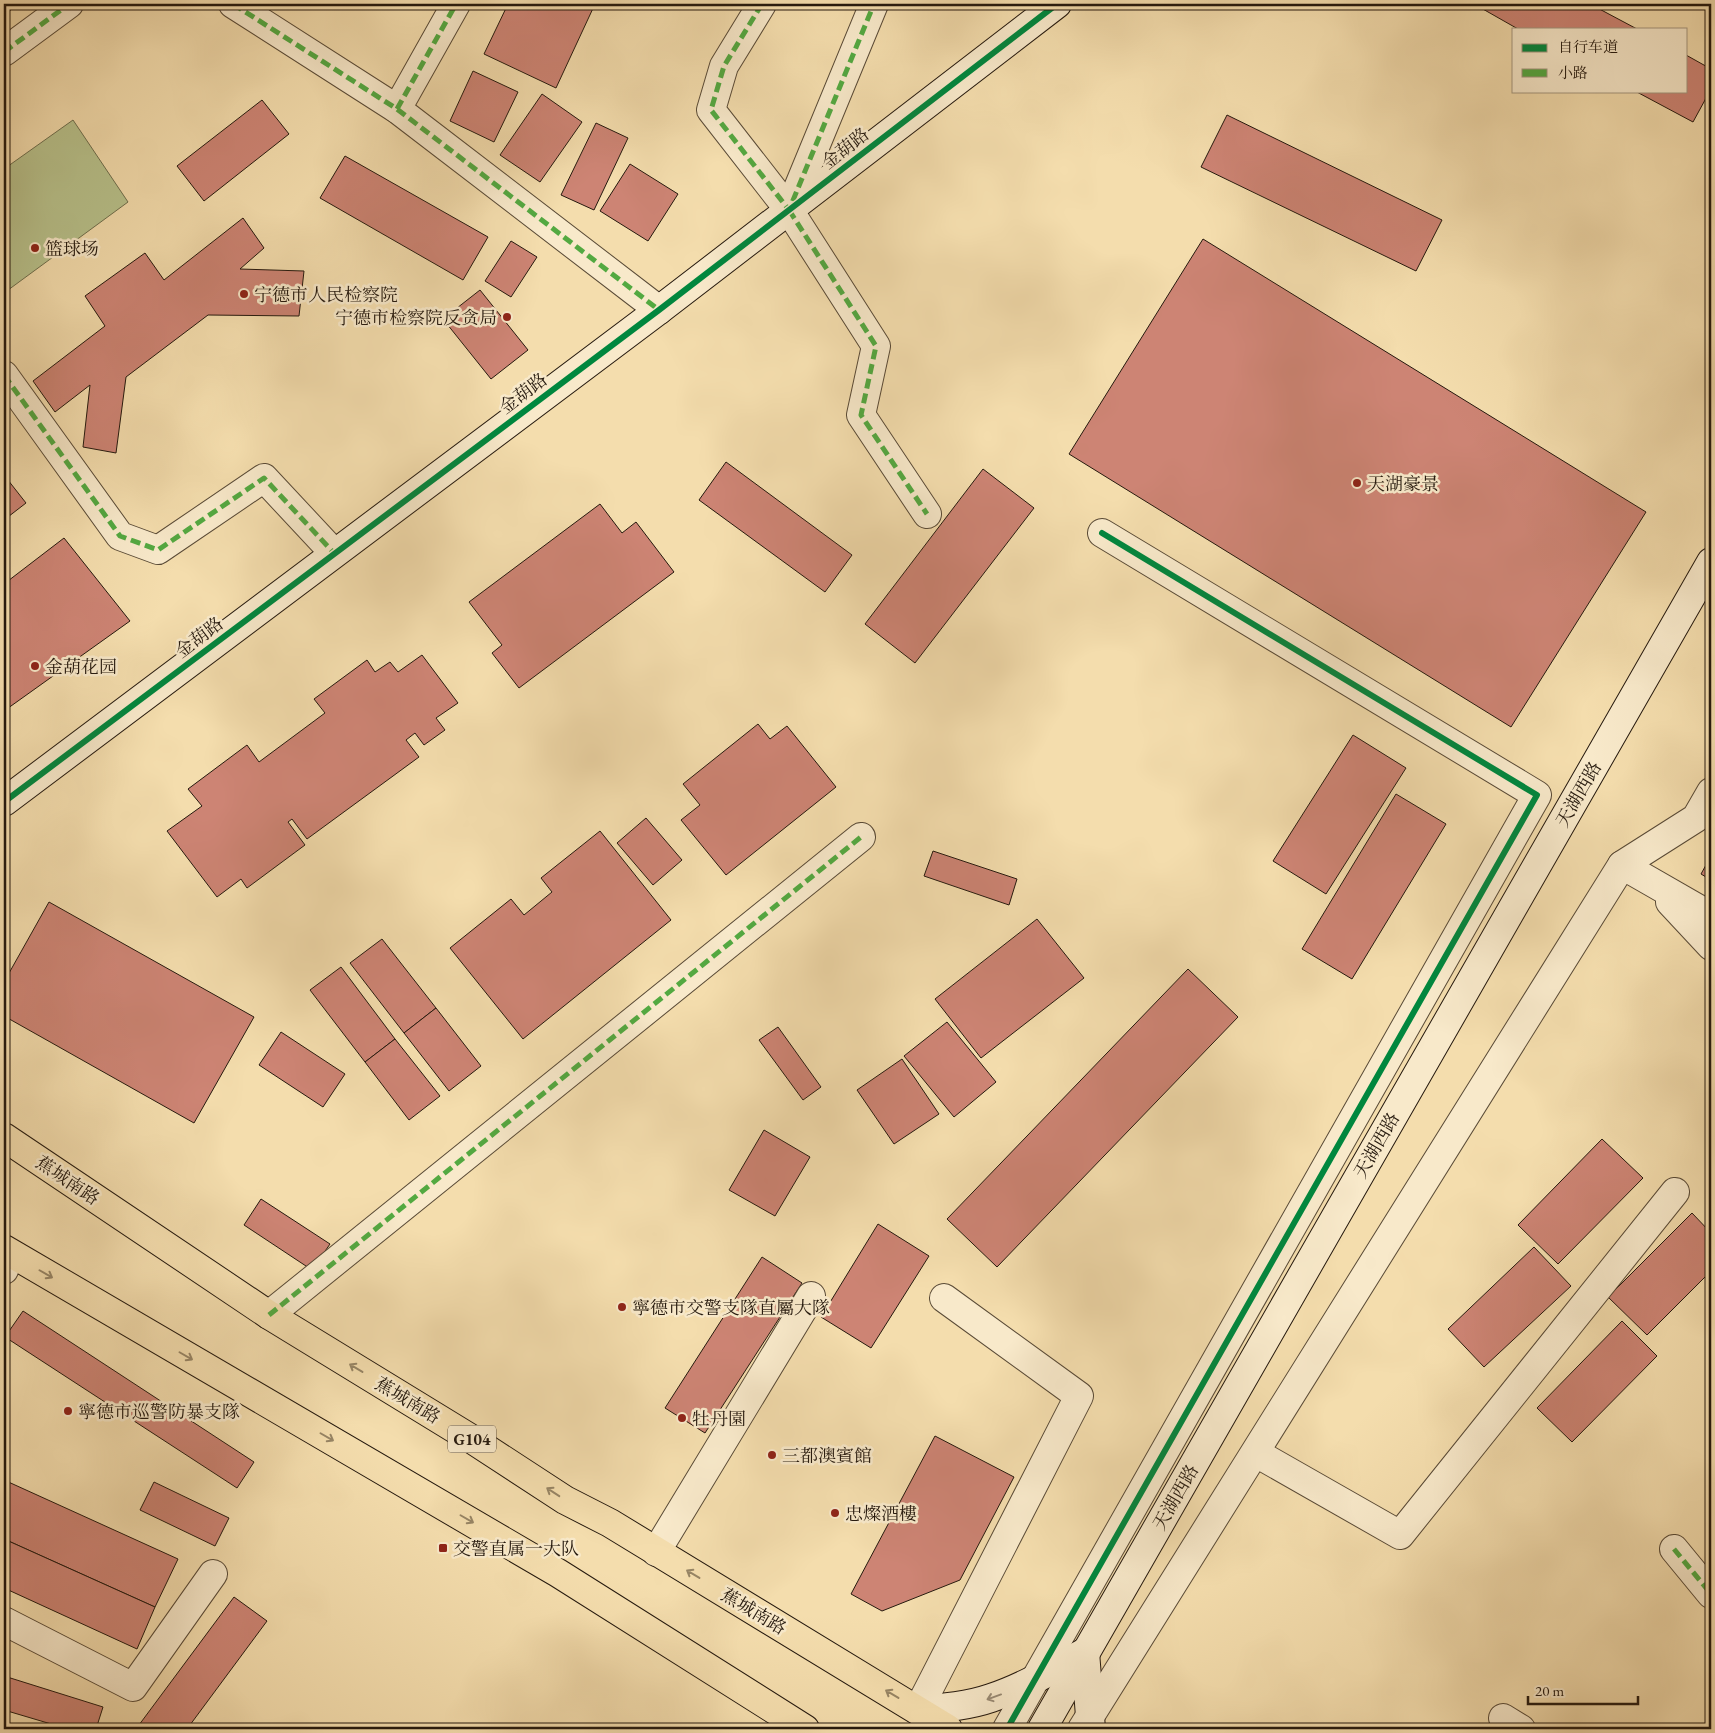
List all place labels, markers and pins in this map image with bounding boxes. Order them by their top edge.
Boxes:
place label: 篮球场 [45,237,99,260]
marker: 篮球场 [29,242,41,254]
place label: 宁德市人民检察院 [254,283,398,306]
marker: 宁德市人民检察院 [238,288,250,300]
place label: 宁德市检察院反贪局 [335,306,497,329]
marker: 宁德市检察院反贪局 [501,311,513,323]
place label: 天湖豪景 [1367,472,1439,495]
marker: 天湖豪景 [1351,477,1363,489]
place label: 金葫花园 [45,655,117,678]
marker: 金葫花园 [29,660,41,672]
place label: 寧德市交警支隊直屬大隊 [632,1296,830,1319]
marker: 寧德市交警支隊直屬大隊 [616,1301,628,1313]
place label: 寧德市巡警防暴支隊 [78,1400,240,1423]
marker: 寧德市巡警防暴支隊 [62,1405,74,1417]
place label: 牡丹園 [692,1407,746,1430]
marker: 牡丹園 [676,1412,688,1424]
place label: 三都澳賓館 [782,1444,872,1467]
marker: 三都澳賓館 [766,1449,778,1461]
place label: 忠燦酒樓 [845,1502,917,1525]
marker: 忠燦酒樓 [829,1507,841,1519]
place label: 交警直属一大队 [453,1537,579,1560]
marker: 交警直属一大队 [437,1542,449,1554]

